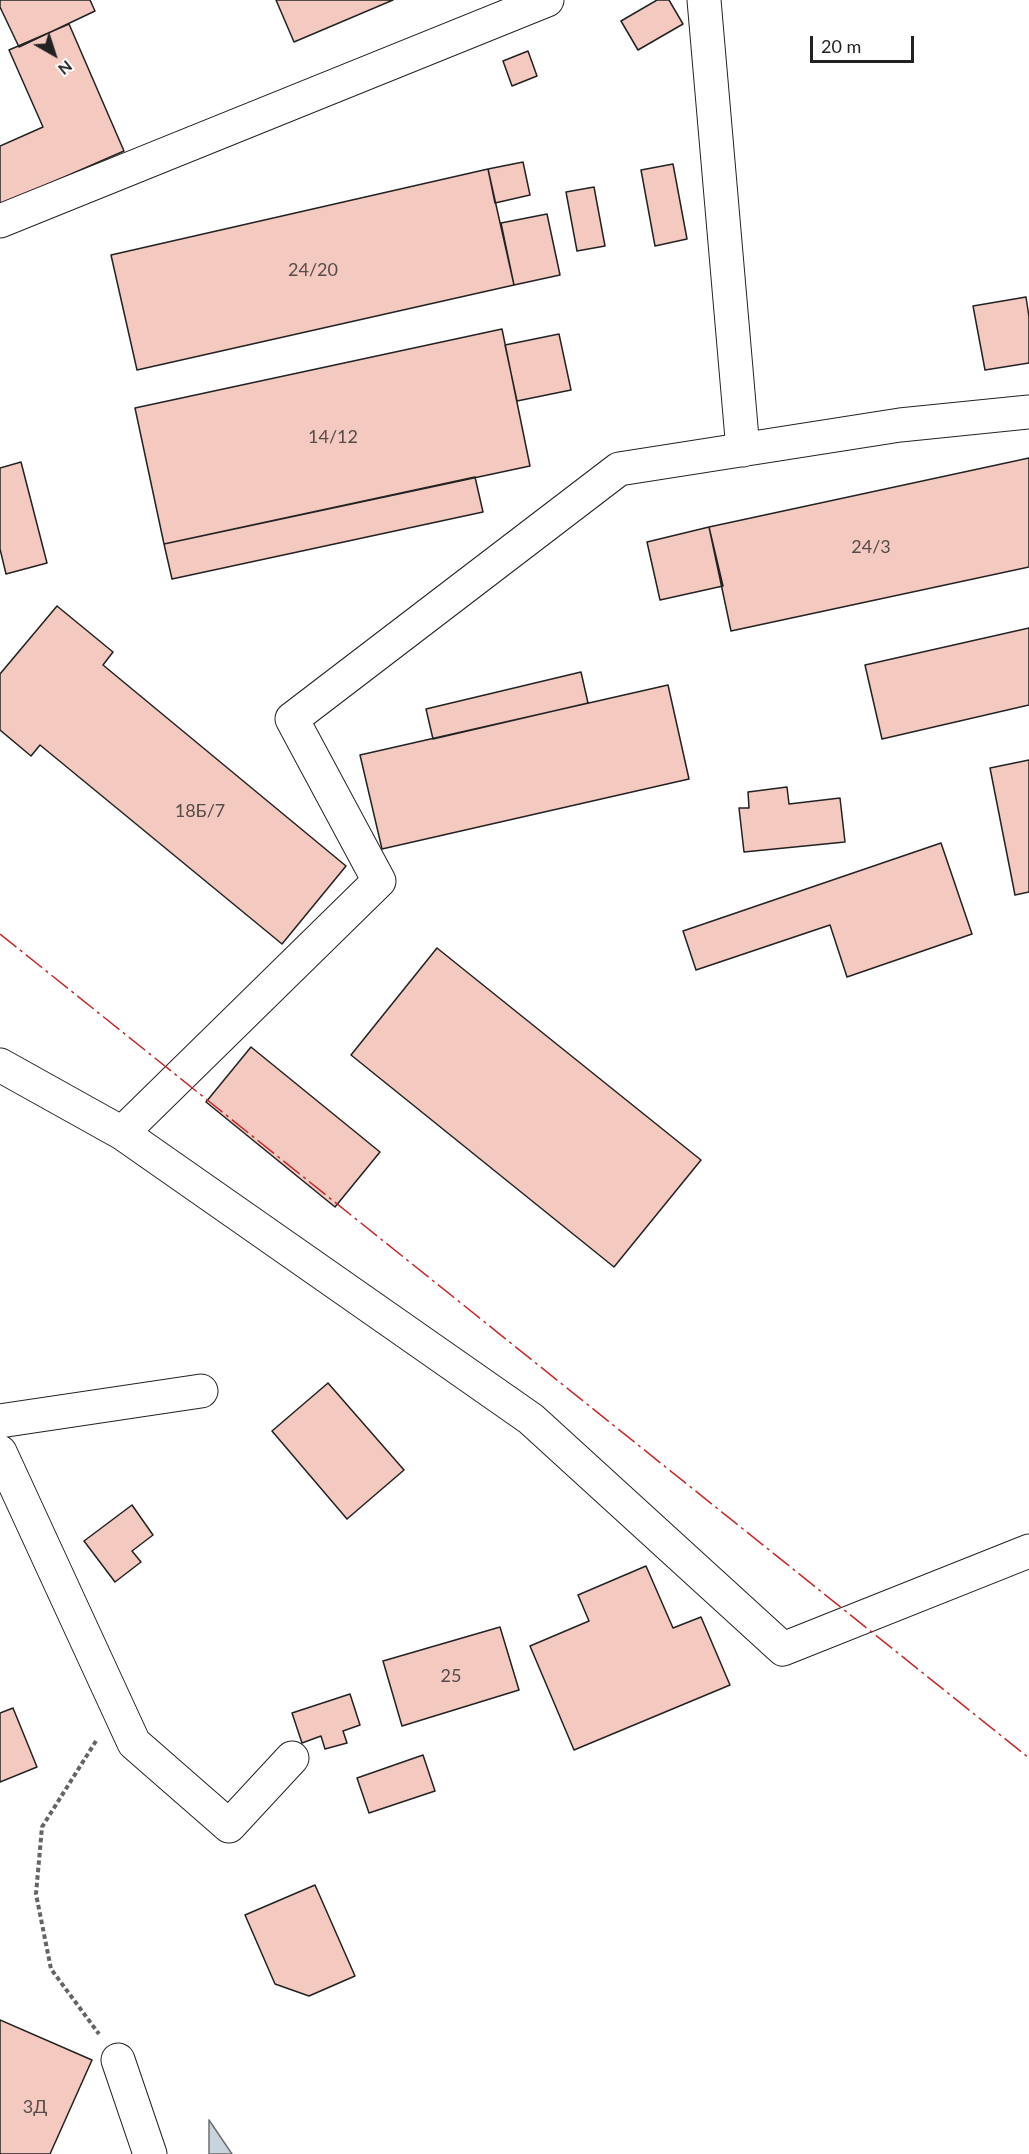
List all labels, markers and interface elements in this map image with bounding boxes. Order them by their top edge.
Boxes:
north arrow [24,24,84,84]
scale bar [813,24,916,62]
text: 20 m [821,35,861,57]
text: N [55,57,76,80]
house number: 24/20 [288,259,338,281]
house number: 14/12 [308,426,358,448]
house number: 24/3 [851,536,891,558]
house number: 18Б/7 [175,800,225,822]
house number: 25 [441,1665,461,1687]
house number: 3Д [23,2096,47,2118]

